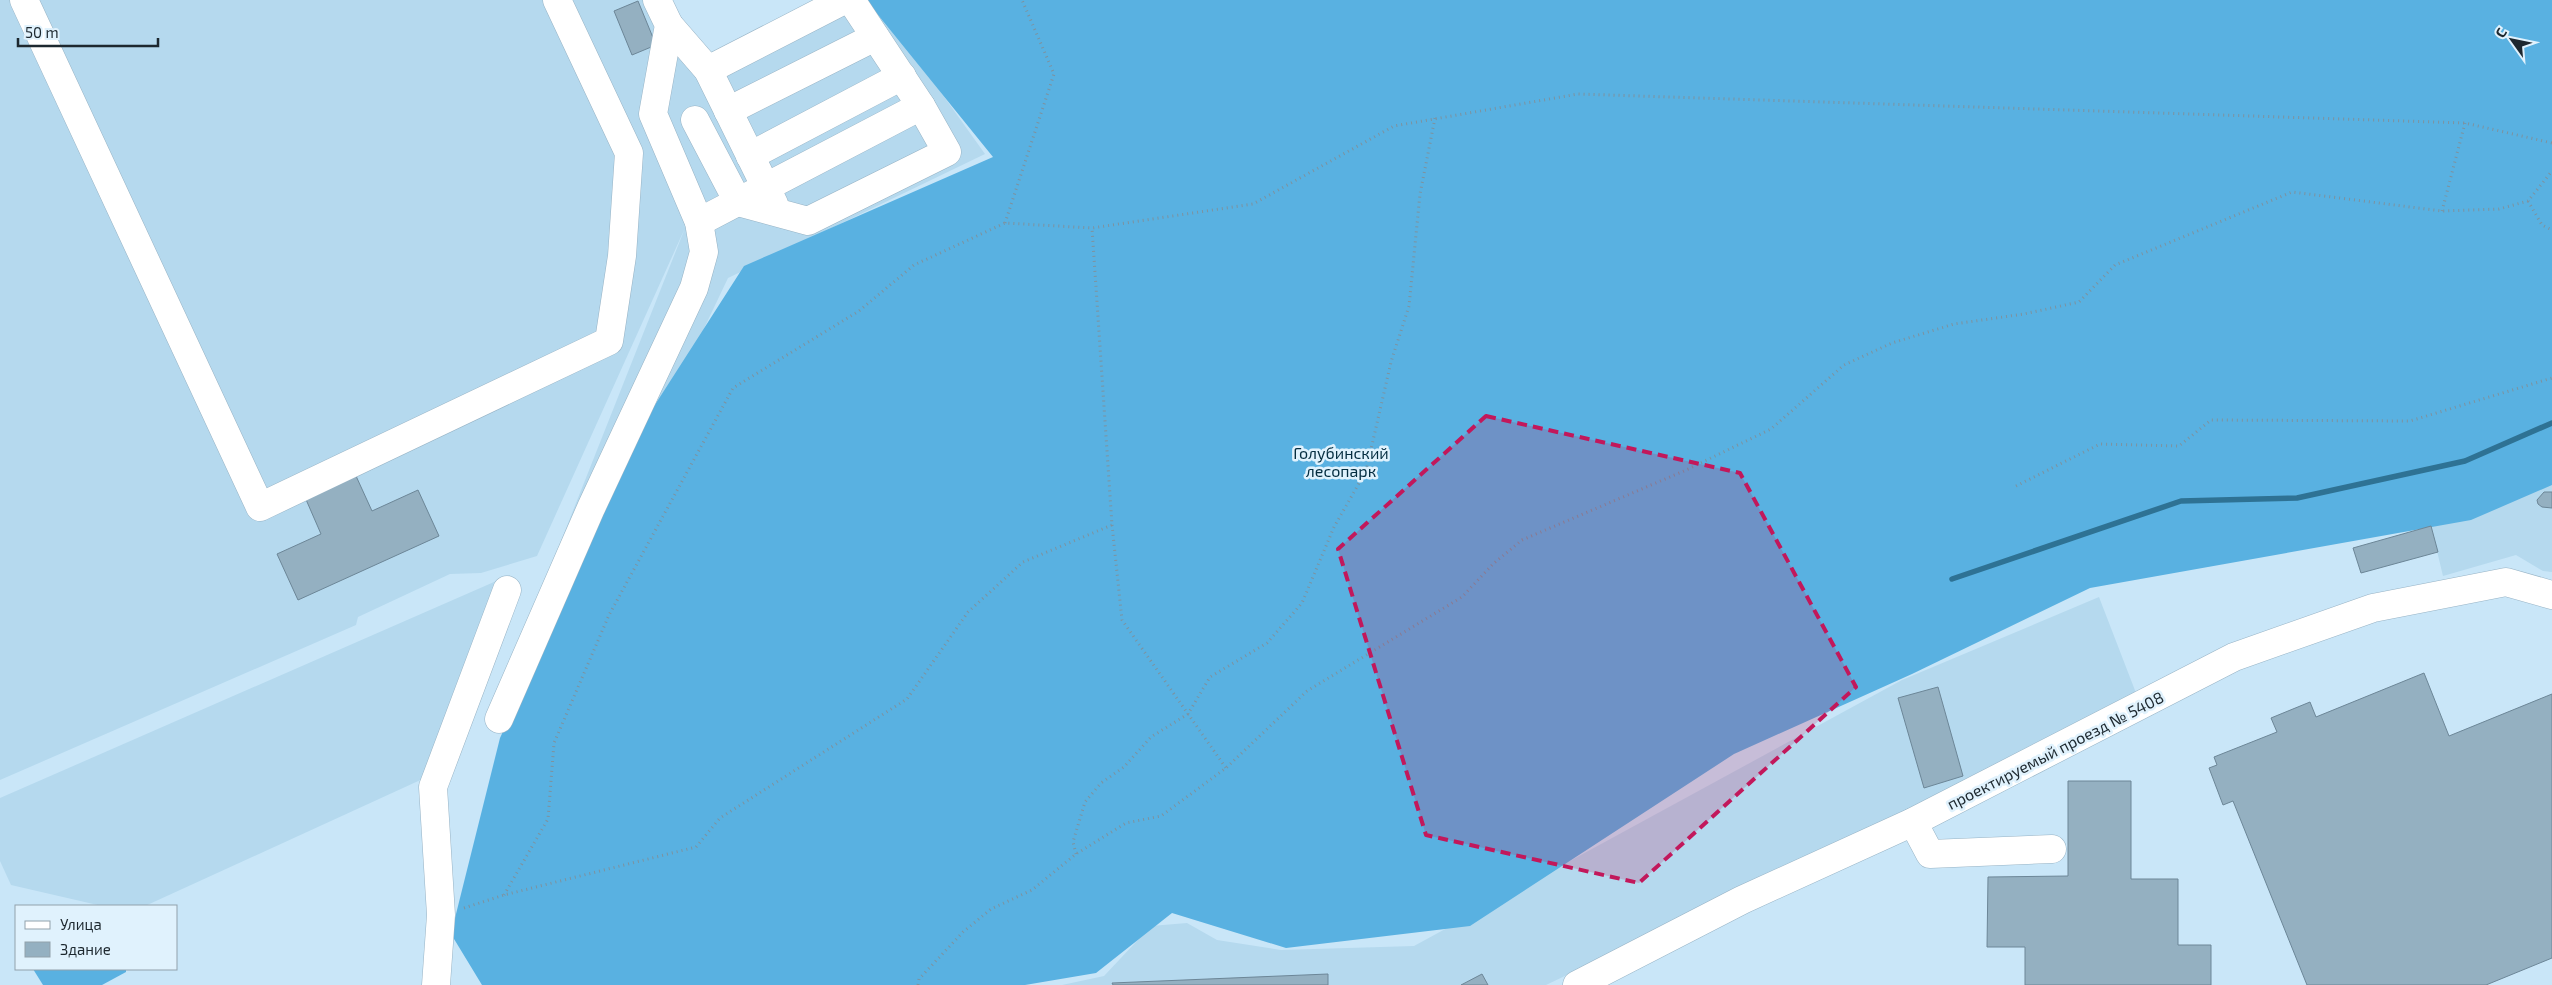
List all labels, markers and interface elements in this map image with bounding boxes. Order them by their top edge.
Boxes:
scale bar [18,15,158,47]
north arrow [2487,15,2537,65]
text: 50 m [25,23,59,41]
text: С [2491,25,2510,41]
park label: Голубинский лесопарк [1293,443,1389,480]
street label: проектируемый проезд № 5408 [1944,687,2167,814]
legend [15,905,178,970]
text: Улица [60,915,102,933]
text: Здание [60,940,111,958]

